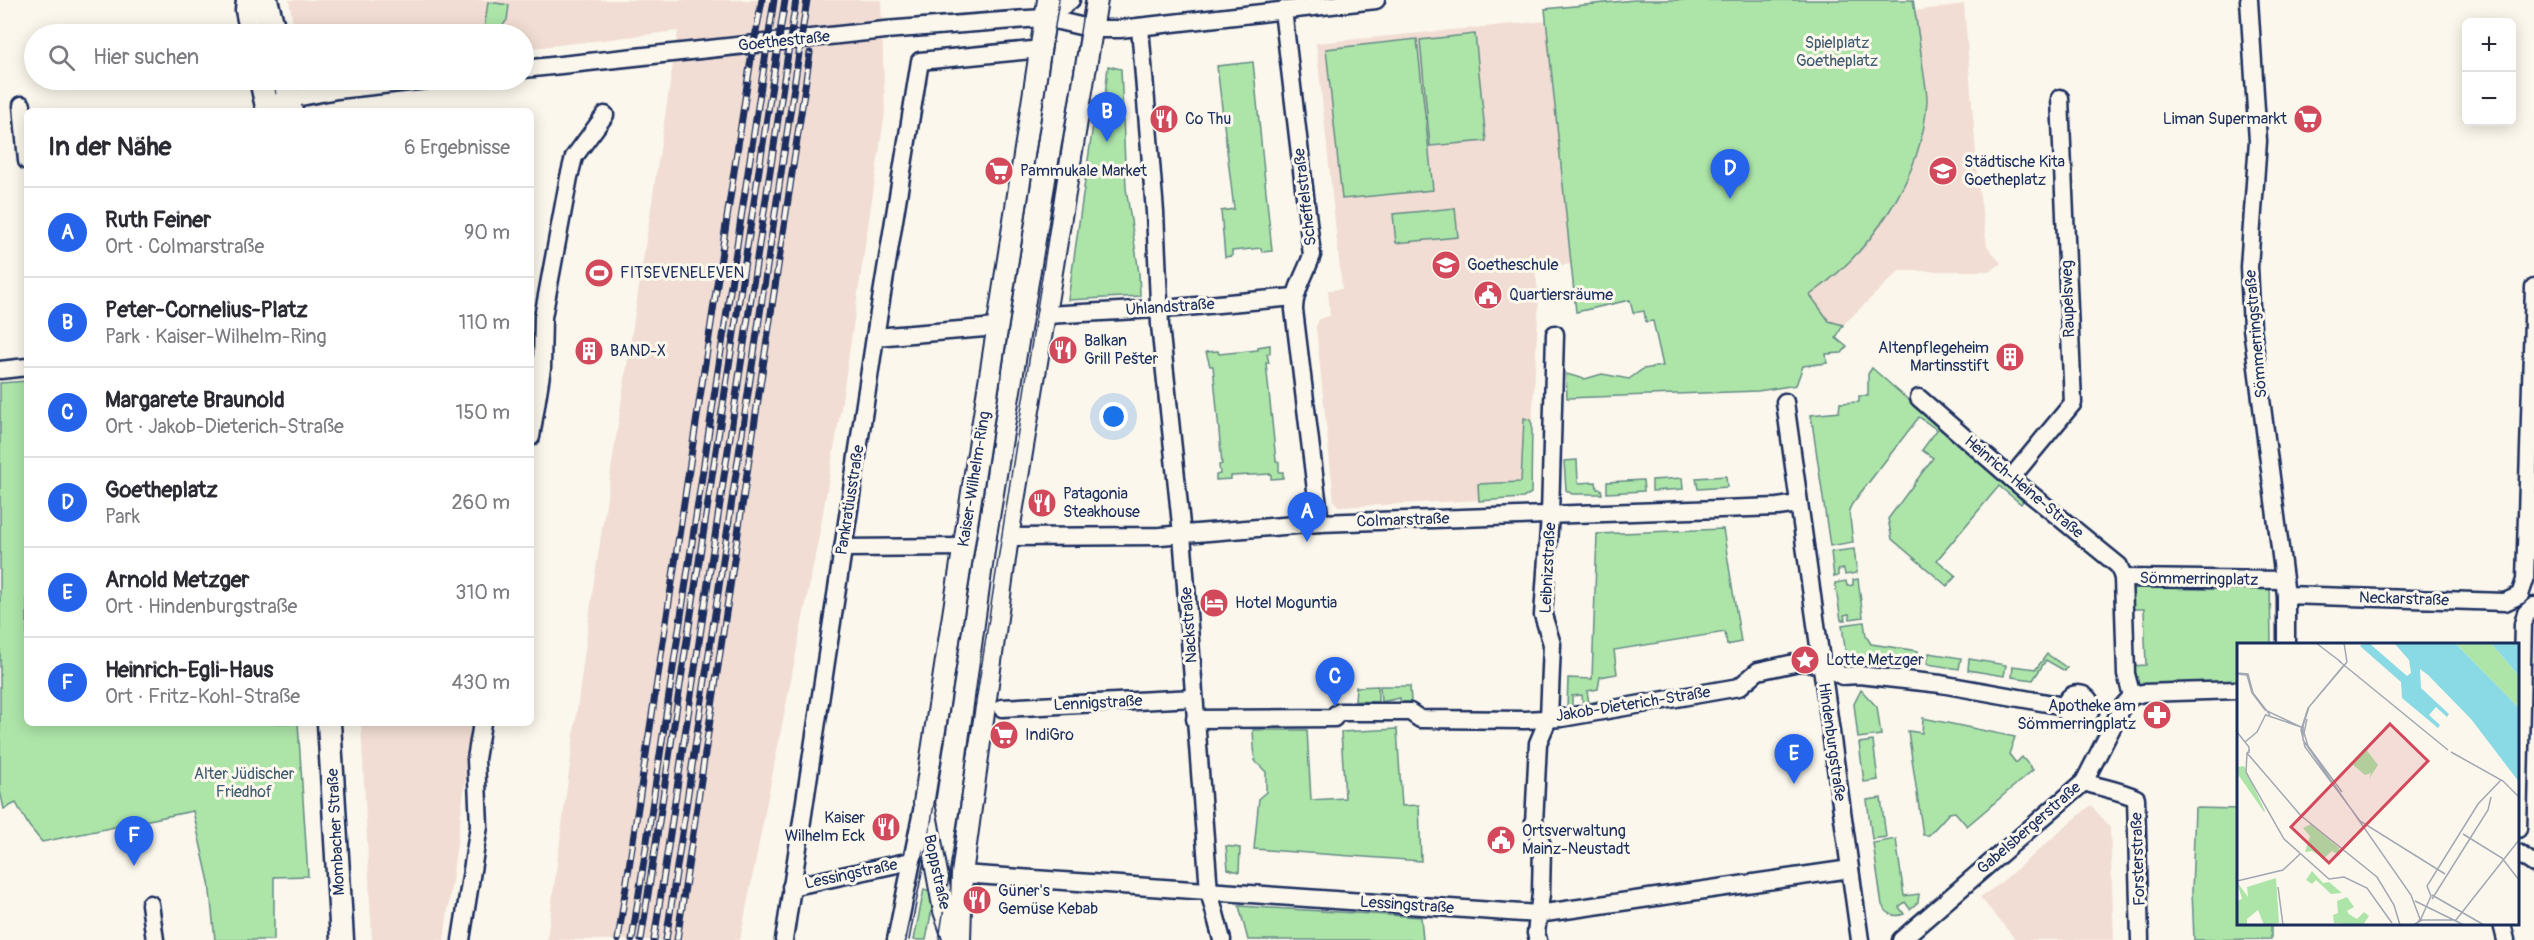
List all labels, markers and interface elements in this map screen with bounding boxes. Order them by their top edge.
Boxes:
map controls [2462,18,2516,126]
button: + [2462,18,2516,72]
search box [24,24,534,90]
street label: Goethestraße [737,26,831,56]
park label: Spielplatz Goetheplatz [1796,33,1878,71]
icon: search [45,41,78,74]
text: Hier suchen [93,43,199,71]
button: − [2462,72,2516,126]
pin: B [1088,92,1126,142]
restaurant icon: Co Thu [1148,103,1180,135]
supermarket icon: Liman Supermarkt [2292,103,2324,135]
place label: Co Thu [1185,109,1231,129]
place label: Liman Supermarkt [2163,109,2288,129]
text: In der Nähe [48,131,171,163]
text: 6 Ergebnisse [404,135,510,160]
street label: Scheffelstraße [1289,147,1321,247]
pin: D [1710,150,1750,199]
place label: Städtische Kita Goetheplatz [1964,152,2065,190]
supermarket icon: Pammukale Market [983,155,1015,187]
school or university icon: Städtische Kita Goetheplatz [1927,155,1959,187]
place label: Pammukale Market [1020,161,1148,181]
text: Ruth Feiner [105,206,211,234]
text: A [61,220,74,245]
text: 90 m [464,220,510,245]
text: Ort · Colmarstraße [105,234,264,259]
school or university icon: Goetheschule [1430,249,1462,281]
place label: Goetheschule [1467,255,1559,275]
sports icon: FITSEVENELEVEN [583,257,615,289]
street label: Raupelsweg [2057,260,2079,338]
place label: FITSEVENELEVEN [620,263,744,283]
street label: Sömmerringstraße [2240,269,2272,399]
public building icon: Quartiersräume [1472,279,1504,311]
place label: Quartiersräume [1509,285,1613,305]
street label: Uhlandstraße [1125,294,1215,320]
text: Peter-Cornelius-Platz [105,296,308,324]
text: B [62,310,73,335]
text: 110 m [459,310,510,335]
text: Park · Kaiser-Wilhelm-Ring [105,324,327,349]
place label: Balkan Grill Pešter [1084,331,1158,369]
restaurant icon: Balkan Grill Pešter [1047,334,1079,366]
building icon: BAND-X [573,335,605,367]
place label: Altenpflegeheim Martinsstift [1878,338,1990,376]
place label: BAND-X [610,341,666,361]
building icon: Altenpflegeheim Martinsstift [1994,341,2026,373]
text: Margarete Braunold [105,386,285,414]
text: C [61,400,74,425]
text: 150 m [456,400,510,425]
your location [1099,402,1128,431]
street label: Kaiser-Wilhelm-Ring [953,410,995,548]
text: Ort · Jakob-Dieterich-Straße [105,414,344,439]
street label: Heinrich-Heine-Straße [1960,431,2088,543]
street label: Pankratiusstraße [831,443,869,557]
text: Goetheplatz [105,476,218,504]
place label: Patagonia Steakhouse [1063,484,1140,522]
restaurant icon: Patagonia Steakhouse [1026,487,1058,519]
text: D [61,490,74,515]
text: 260 m [451,490,510,515]
pin: A [1288,492,1326,542]
text: Park [105,504,140,529]
street label: Colmarstraße [1356,508,1450,532]
street label: Leibnizstraße [1536,522,1560,614]
text: Arnold Metzger [105,566,249,594]
street label: Sömmerringplatz [2139,568,2259,590]
text: E [62,580,73,605]
text: 310 m [455,580,510,605]
street label: Nackstraße [1176,586,1202,664]
hotel icon: Hotel Moguntia [1198,587,1230,619]
street label: Neckarstraße [2359,587,2449,611]
place label: Hotel Moguntia [1235,593,1337,613]
text: Ort · Hindenburgstraße [105,594,297,619]
inset map [2237,643,2519,925]
place icon: Lotte Metzger [1789,644,1821,676]
place label: Lotte Metzger [1826,650,1924,670]
text: Heinrich-Egli-Haus [105,656,273,684]
pin: C [1316,658,1354,707]
text: F [61,670,74,695]
text: 430 m [451,670,510,695]
street label: Hindenburgstraße [1814,681,1850,803]
street label: Jakob-Dieterich-Straße [1554,682,1712,726]
text: Ort · Fritz-Kohl-Straße [105,684,300,709]
street label: Lennigstraße [1053,691,1143,715]
place label: Apotheke am Sömmerringplatz [2017,696,2136,734]
pharmacy icon: Apotheke am Sömmerringplatz [2141,699,2173,731]
supermarket icon: IndiGro [988,719,1020,751]
place label: IndiGro [1025,725,1074,745]
pin: E [1774,734,1814,784]
park label: Alter Jüdischer Friedhof [194,764,295,802]
street label: Mombacher Straße [323,768,349,896]
street label: Gabelsbergerstraße [1973,777,2085,879]
place label: Kaiser Wilhelm Eck [785,808,865,846]
restaurant icon: Kaiser Wilhelm Eck [870,811,902,843]
street label: Forsterstraße [2126,812,2150,906]
pin: F [114,816,154,866]
place label: Ortsverwaltung Mainz-Neustadt [1522,821,1630,859]
public building icon: Ortsverwaltung Mainz-Neustadt [1485,824,1517,856]
street label: Boppstraße [919,833,955,911]
street label: Lessingstraße [803,854,899,894]
place label: Güner's Gemüse Kebab [998,881,1098,919]
restaurant icon: Güner's Gemüse Kebab [961,884,993,916]
street label: Lessingstraße [1359,892,1455,918]

